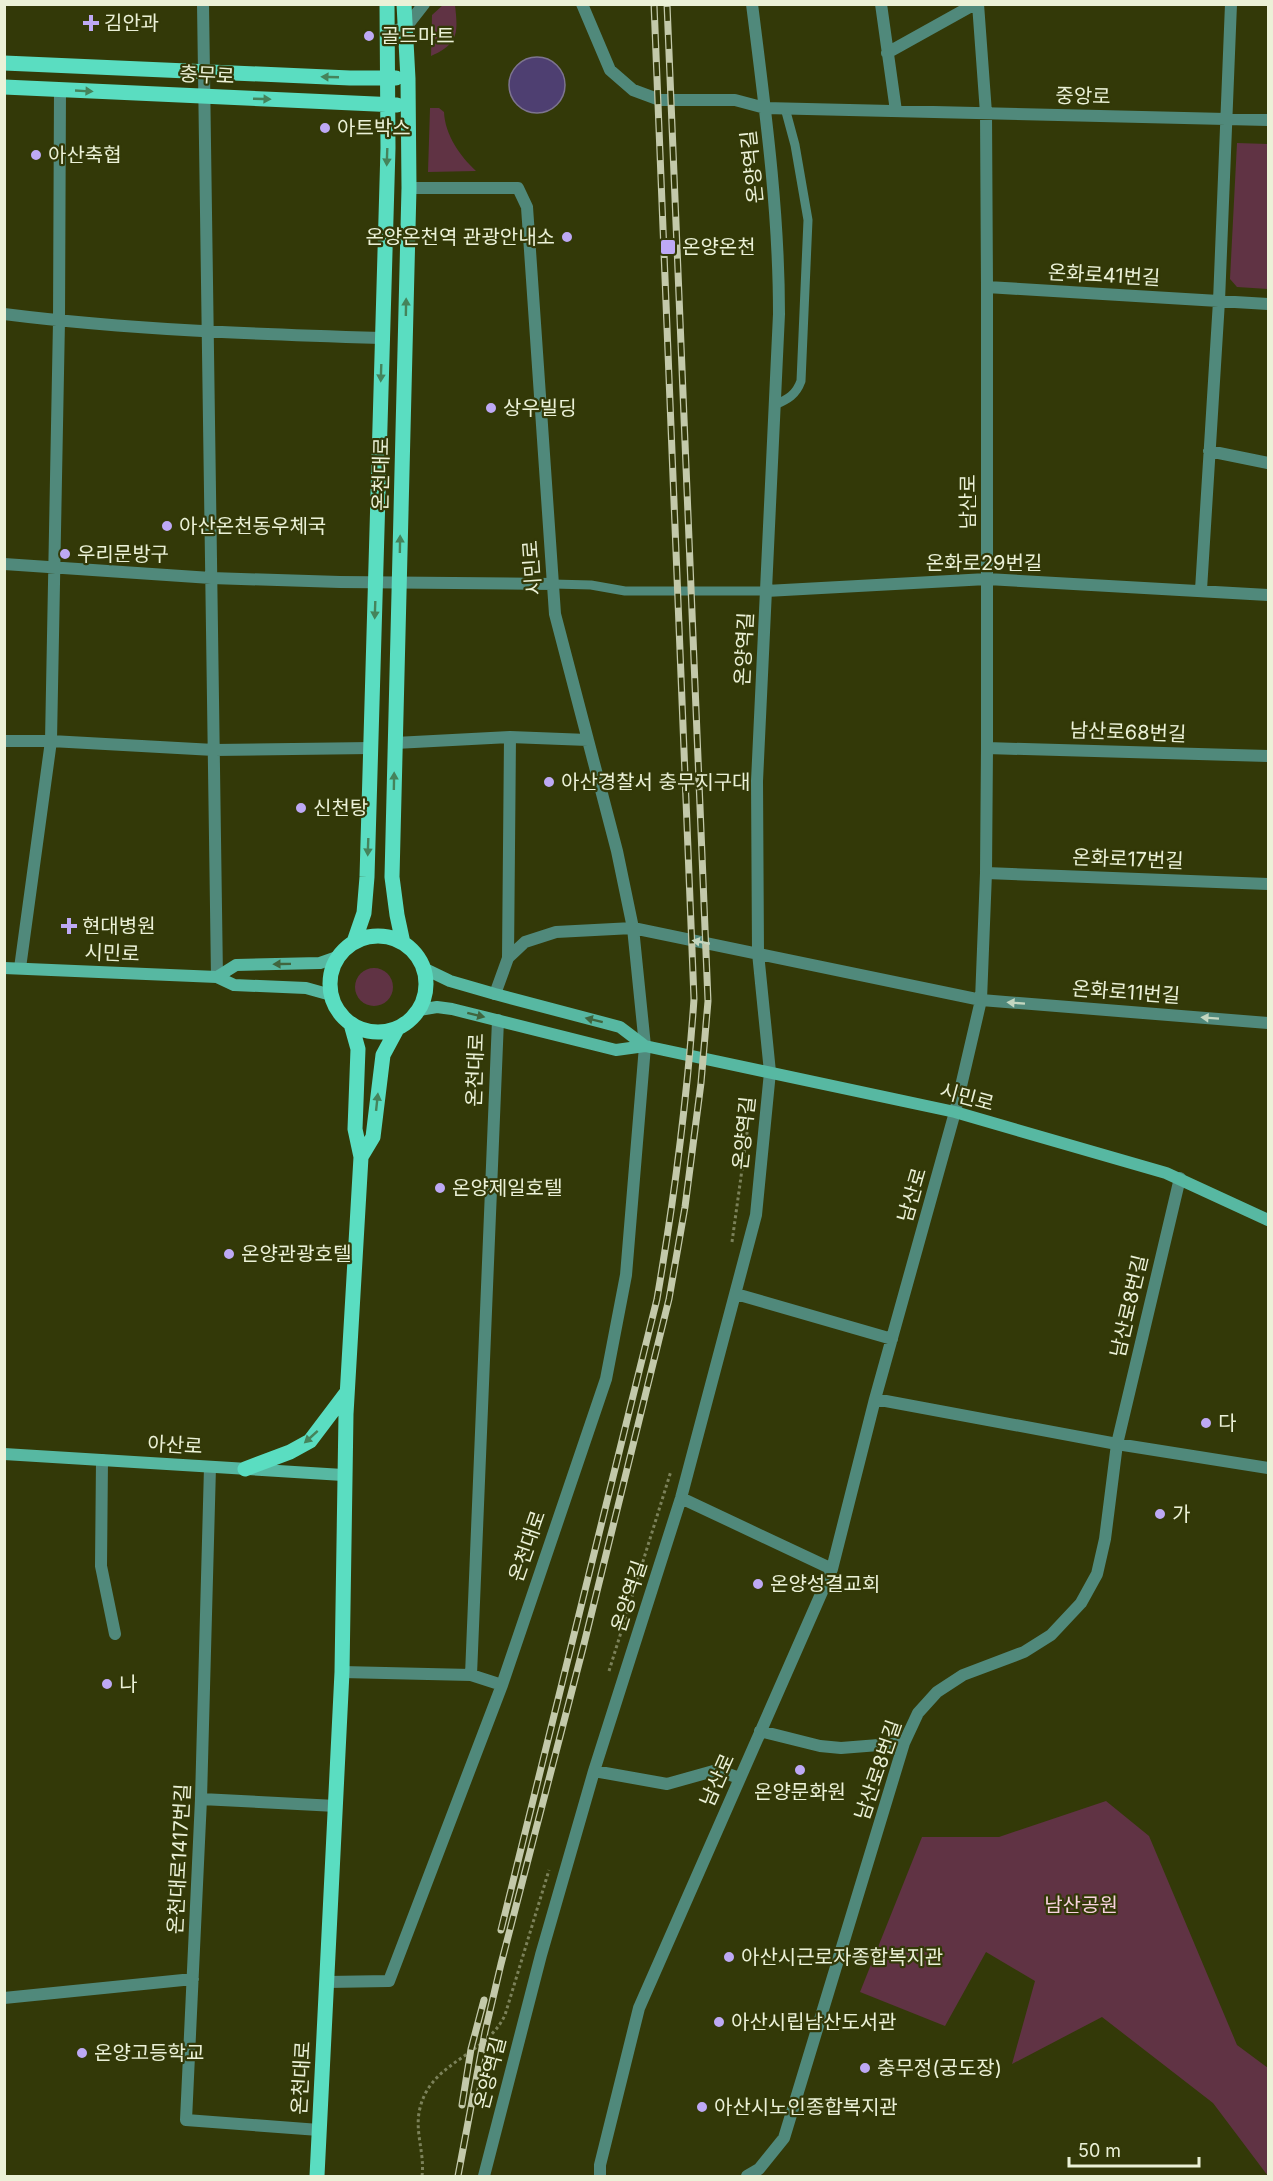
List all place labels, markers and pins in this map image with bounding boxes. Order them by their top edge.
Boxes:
place label: 김안과 [104,11,159,35]
marker: 김안과 [82,14,100,32]
place label: 골드마트 [381,24,455,48]
marker: 골드마트 [362,29,376,43]
place label: 아트박스 [337,116,411,140]
marker: 아트박스 [318,121,332,135]
place label: 아산축협 [48,143,122,167]
marker: 아산축협 [29,148,43,162]
place label: 온양온천역 관광안내소 [365,225,555,249]
marker: 온양온천역 관광안내소 [560,230,574,244]
place label: 온양온천 [682,235,756,259]
marker: 온양온천 [659,238,677,256]
place label: 상우빌딩 [503,396,577,420]
marker: 상우빌딩 [484,401,498,415]
place label: 아산온천동우체국 [179,514,326,538]
marker: 아산온천동우체국 [160,519,174,533]
place label: 우리문방구 [77,542,169,566]
marker: 우리문방구 [58,547,72,561]
place label: 아산경찰서 충무지구대 [561,770,751,794]
marker: 아산경찰서 충무지구대 [542,775,556,789]
place label: 신천탕 [313,796,368,820]
marker: 신천탕 [294,801,308,815]
place label: 현대병원 [82,914,156,938]
marker: 현대병원 [60,917,78,935]
place label: 온양제일호텔 [452,1176,562,1200]
marker: 온양제일호텔 [433,1181,447,1195]
place label: 온양관광호텔 [241,1242,351,1266]
marker: 온양관광호텔 [222,1247,236,1261]
place label: 다 [1218,1411,1236,1435]
marker: 다 [1199,1416,1213,1430]
place label: 가 [1172,1502,1190,1526]
marker: 가 [1153,1507,1167,1521]
place label: 온양성결교회 [770,1572,880,1596]
marker: 온양성결교회 [751,1577,765,1591]
place label: 나 [119,1672,137,1696]
marker: 나 [100,1677,114,1691]
marker: 온양문화원 [793,1763,807,1777]
place label: 온양문화원 [754,1780,846,1804]
place label: 아산시근로자종합복지관 [741,1945,943,1969]
marker: 아산시근로자종합복지관 [722,1950,736,1964]
place label: 아산시립남산도서관 [731,2010,897,2034]
marker: 아산시립남산도서관 [712,2015,726,2029]
place label: 온양고등학교 [94,2041,204,2065]
marker: 온양고등학교 [75,2046,89,2060]
place label: 충무정(궁도장) [877,2056,1002,2080]
marker: 충무정(궁도장) [858,2061,872,2075]
place label: 아산시노인종합복지관 [714,2095,898,2119]
marker: 아산시노인종합복지관 [695,2100,709,2114]

